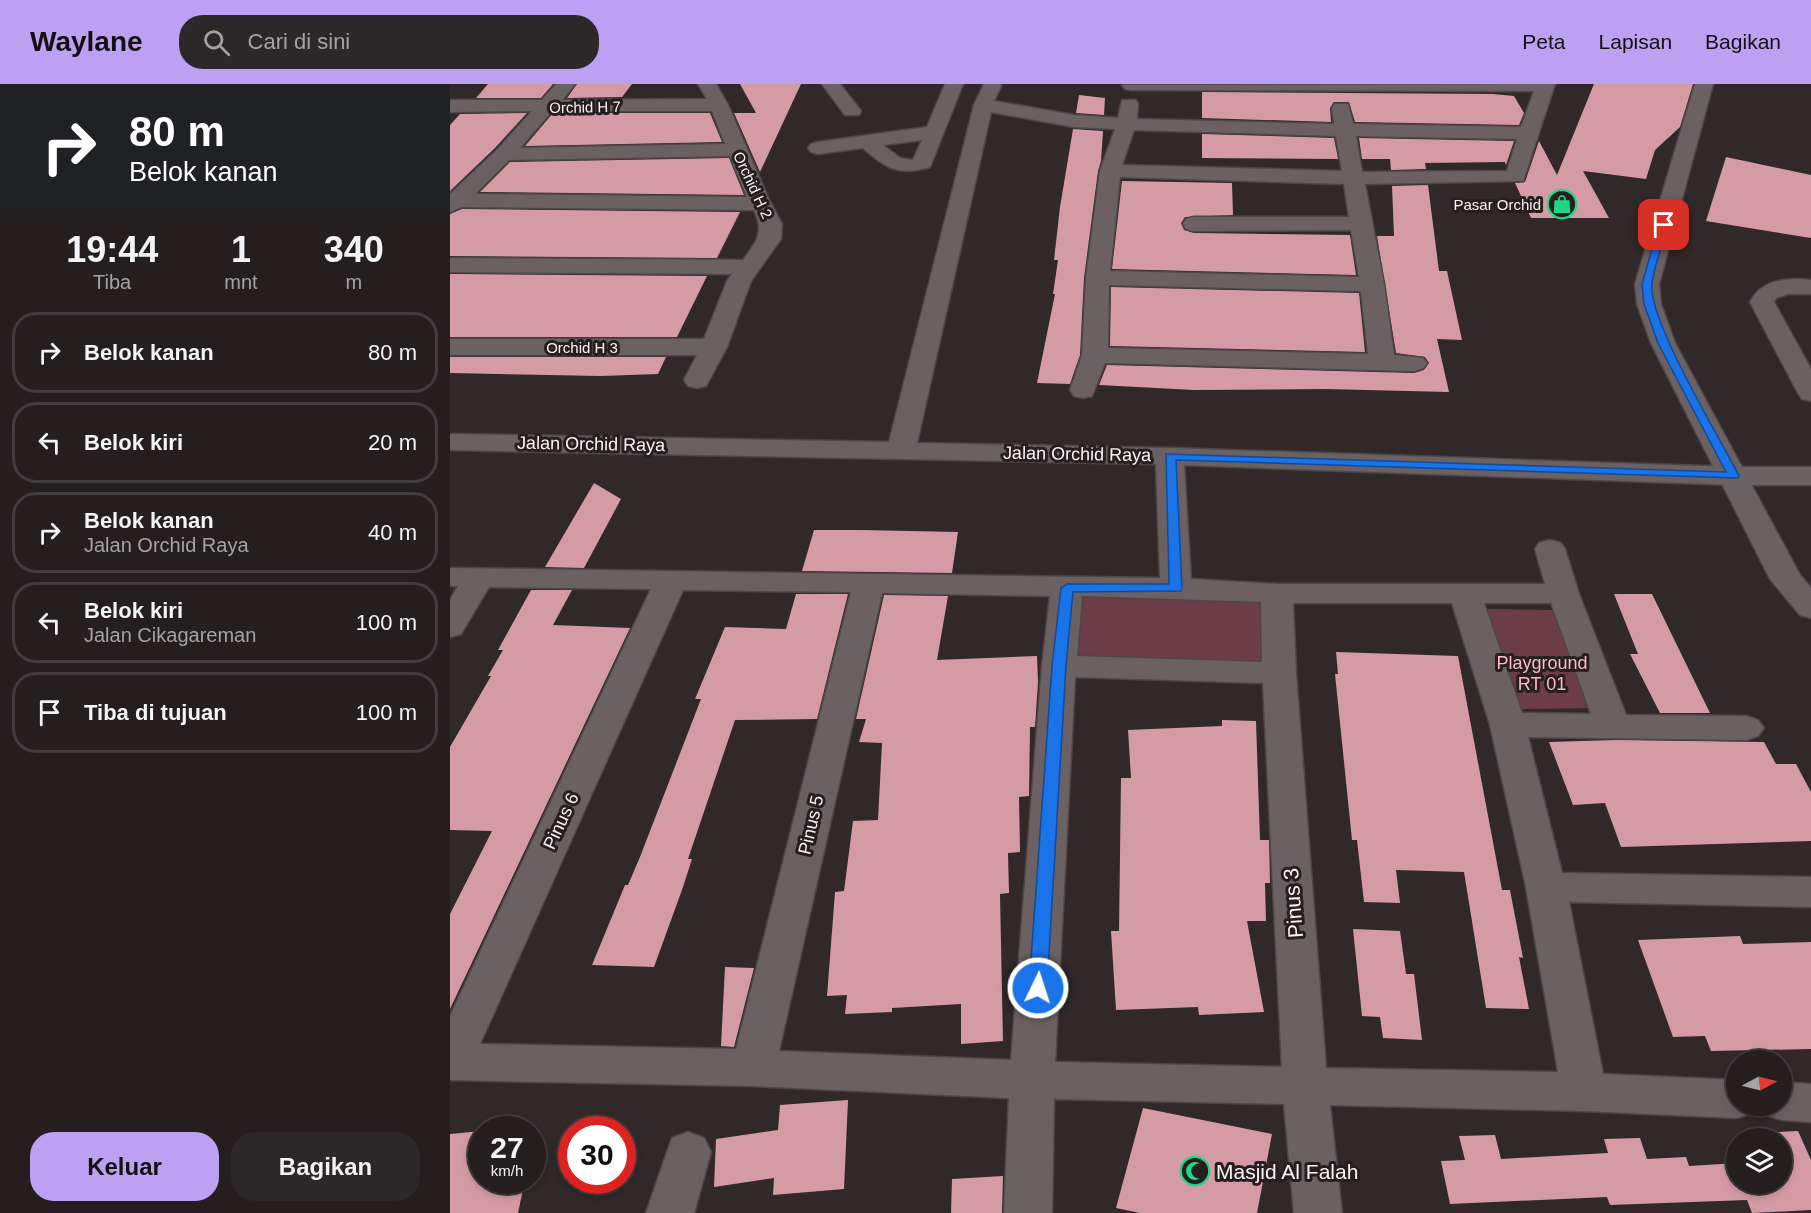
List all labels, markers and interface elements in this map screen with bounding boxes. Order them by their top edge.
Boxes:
search box [179,15,599,69]
text: Waylane [30,26,143,57]
icon: search [200,26,233,59]
text: Cari di sini [248,29,350,54]
text: Peta [1522,30,1566,53]
text: Lapisan [1599,30,1672,53]
text: Bagikan [1705,30,1781,53]
street label: Orchid H 7 [549,98,621,116]
icon: right [30,108,108,186]
text: 80 m [129,108,225,155]
street label: Orchid H 2 [730,149,776,221]
text: Belok kanan [129,157,278,187]
shop icon: Pasar Orchid [1546,188,1578,220]
place label: Pasar Orchid [1453,196,1541,213]
pin [1638,199,1689,250]
icon: arrive [1647,208,1680,241]
text: 19:44 [66,229,158,270]
text: 1 [231,229,251,270]
text: 340 [324,229,384,270]
text: Tiba [93,271,131,293]
text: mnt [224,271,258,293]
text: m [346,271,362,293]
icon: right [33,336,66,369]
street label: Orchid H 3 [546,339,618,356]
text: Belok kanan [84,340,214,365]
text: 80 m [368,340,417,365]
icon: left [33,426,66,459]
text: Belok kiri [84,430,183,455]
text: 20 m [368,430,417,455]
street label: Jalan Orchid Raya [517,433,666,455]
street label: Jalan Orchid Raya [1003,443,1152,465]
text: Belok kanan [84,508,214,533]
icon: right [33,516,66,549]
text: 40 m [368,520,417,545]
text: Jalan Orchid Raya [84,534,249,556]
text: Belok kiri [84,598,183,623]
icon: left [33,606,66,639]
text: 100 m [356,610,417,635]
text: Jalan Cikagareman [84,624,256,646]
park label: Playground RT 01 [1496,653,1588,694]
icon: arrive [33,696,66,729]
text: Tiba di tujuan [84,700,227,725]
text: 100 m [356,700,417,725]
street label: Pinus 6 [539,790,583,852]
street label: Pinus 5 [795,793,827,857]
street label: Pinus 3 [1279,867,1307,939]
position arrow [1006,956,1070,1020]
north arrow [1726,1050,1792,1116]
map controls [1726,1050,1792,1194]
speed limit sign: 30 [558,1116,636,1194]
button: layers [1726,1128,1792,1194]
text: 27 [490,1131,524,1164]
button: Keluar [30,1132,219,1201]
button: Bagikan [231,1132,420,1201]
mosque icon: Masjid Al Falah [1179,1155,1211,1187]
place label: Masjid Al Falah [1216,1160,1358,1183]
text: km/h [491,1162,523,1179]

